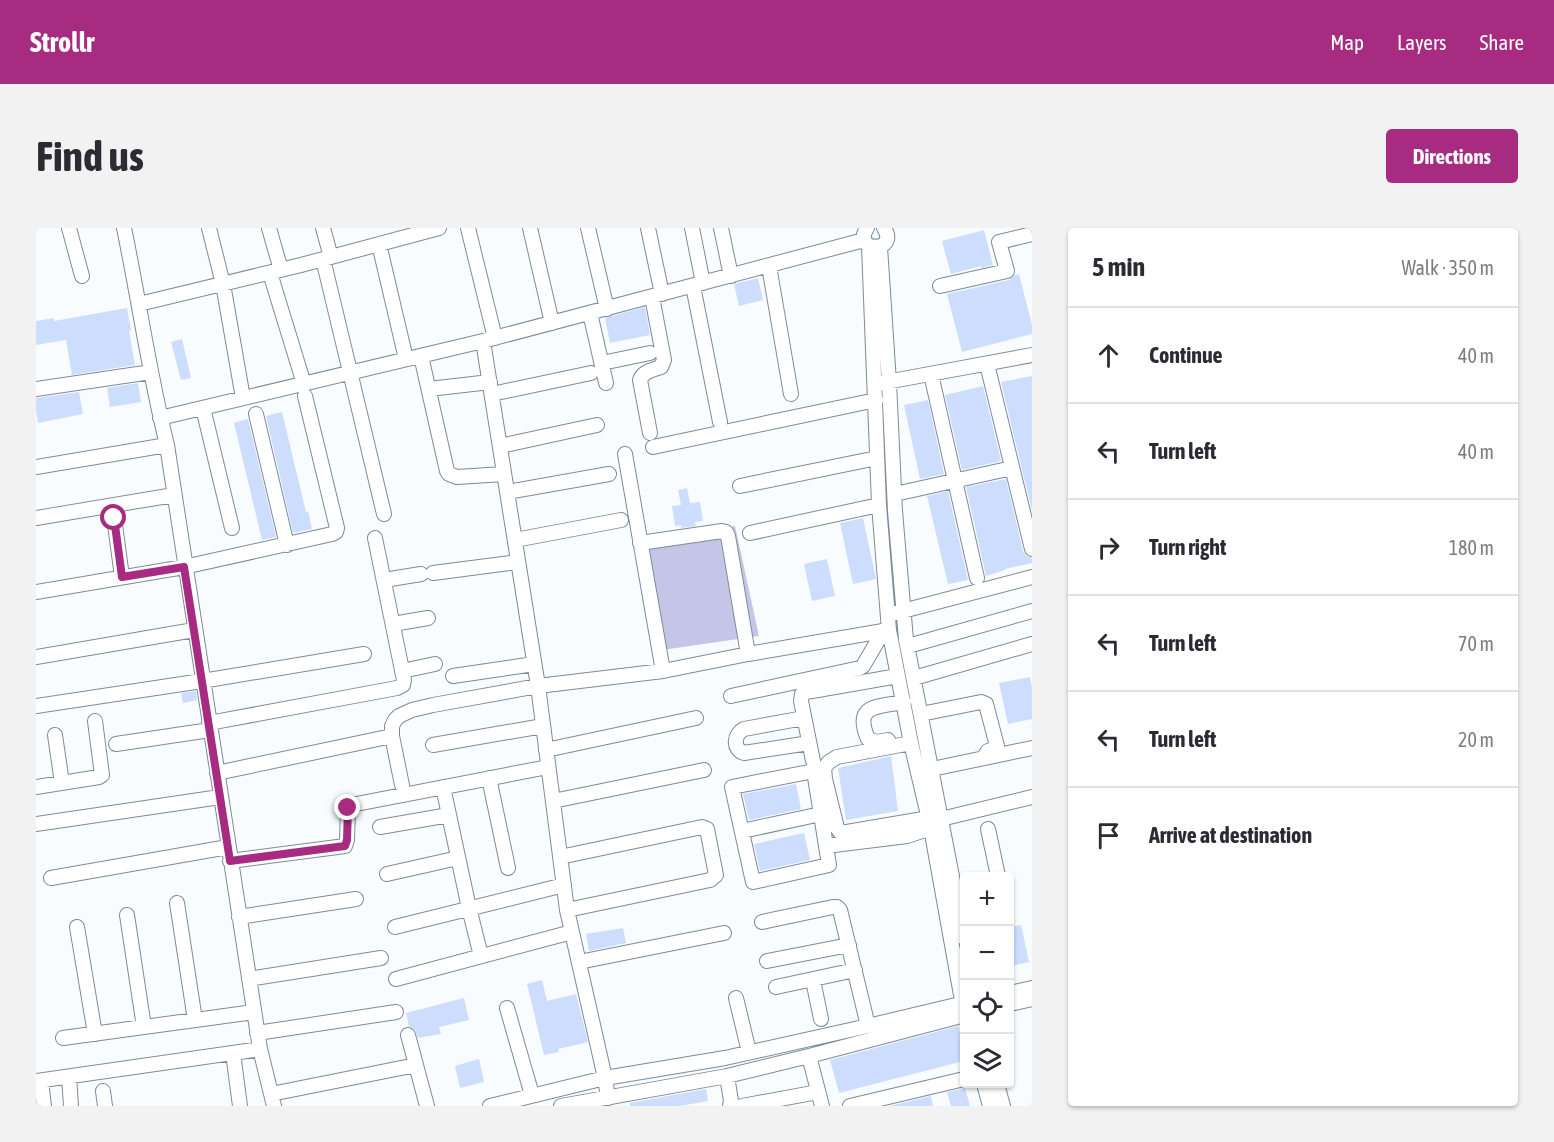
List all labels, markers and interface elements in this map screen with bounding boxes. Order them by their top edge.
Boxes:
text: Strollr [30,26,94,58]
text: Map [1330,30,1364,54]
text: Layers [1397,30,1447,54]
text: Share [1480,30,1524,54]
button: Directions [1386,129,1518,183]
text: Find us [36,132,144,180]
text: 5 min [1092,252,1145,282]
text: Walk · 350 m [1402,256,1494,279]
icon: ahead [1092,339,1125,372]
text: Continue [1149,342,1223,368]
text: 40 m [1458,344,1494,367]
icon: left [1092,435,1125,468]
text: Turn left [1149,438,1216,464]
text: 40 m [1458,440,1494,463]
route start [100,504,126,530]
icon: right [1092,531,1125,564]
text: Turn right [1149,534,1226,560]
text: 180 m [1449,536,1494,559]
icon: left [1092,627,1125,660]
text: Turn left [1149,630,1216,656]
text: 70 m [1458,632,1494,655]
icon: left [1092,723,1125,756]
text: Turn left [1149,726,1216,752]
text: 20 m [1458,728,1494,751]
route end [334,794,360,820]
icon: arrive [1092,819,1125,852]
text: Arrive at destination [1149,822,1312,848]
map controls [960,872,1014,1088]
button: + [960,872,1014,926]
button: − [960,926,1014,980]
button: locate [960,980,1014,1034]
button: layers [960,1034,1014,1088]

